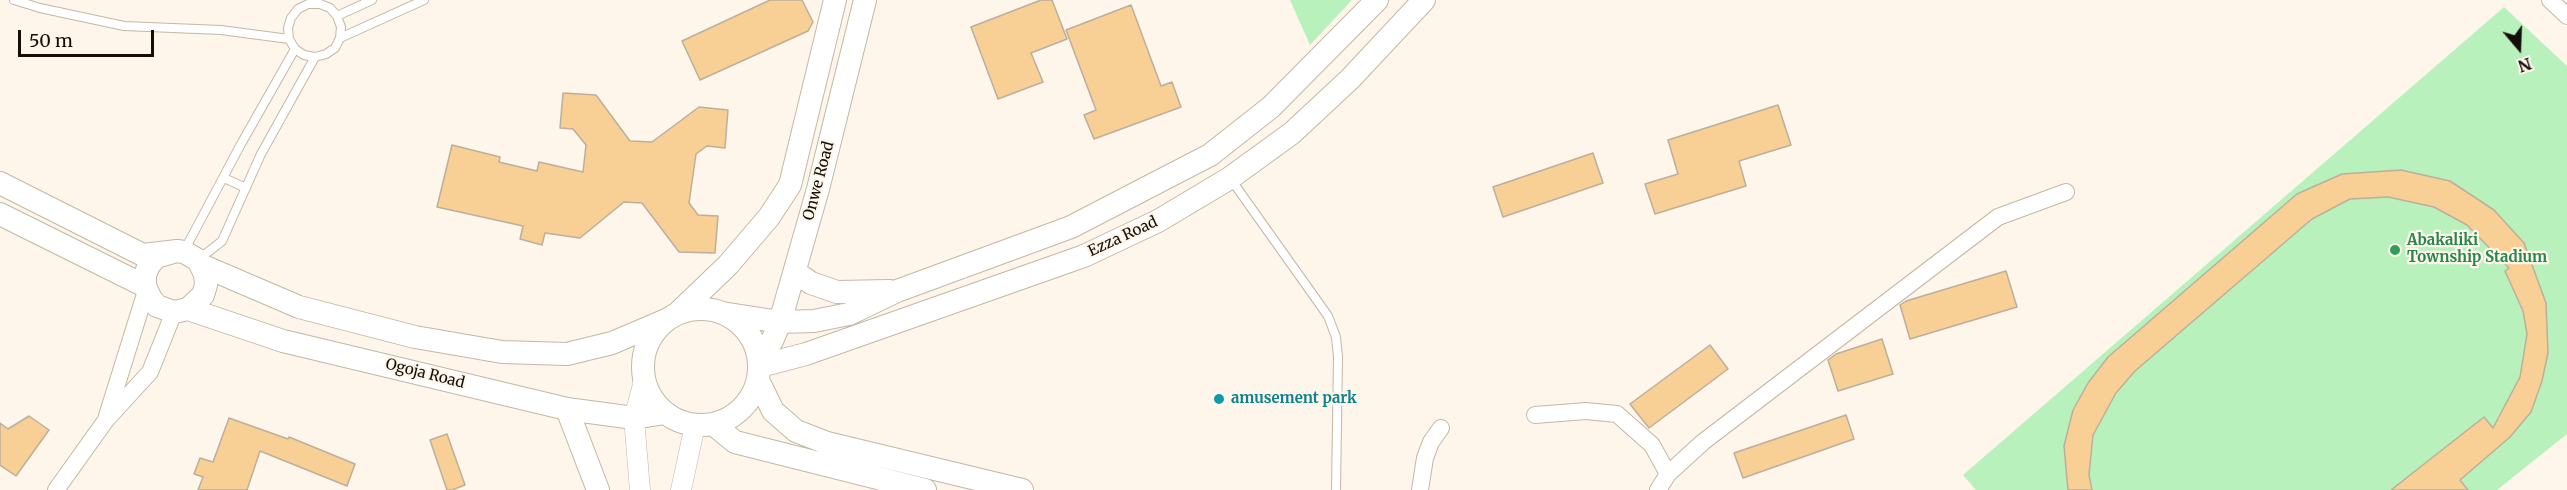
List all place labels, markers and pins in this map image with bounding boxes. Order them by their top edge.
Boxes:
place label: Abakaliki Township Stadium [2407,232,2547,267]
marker: Abakaliki Township Stadium [2388,243,2402,257]
place label: amusement park [1231,390,1357,408]
marker: amusement park [1212,392,1226,406]

